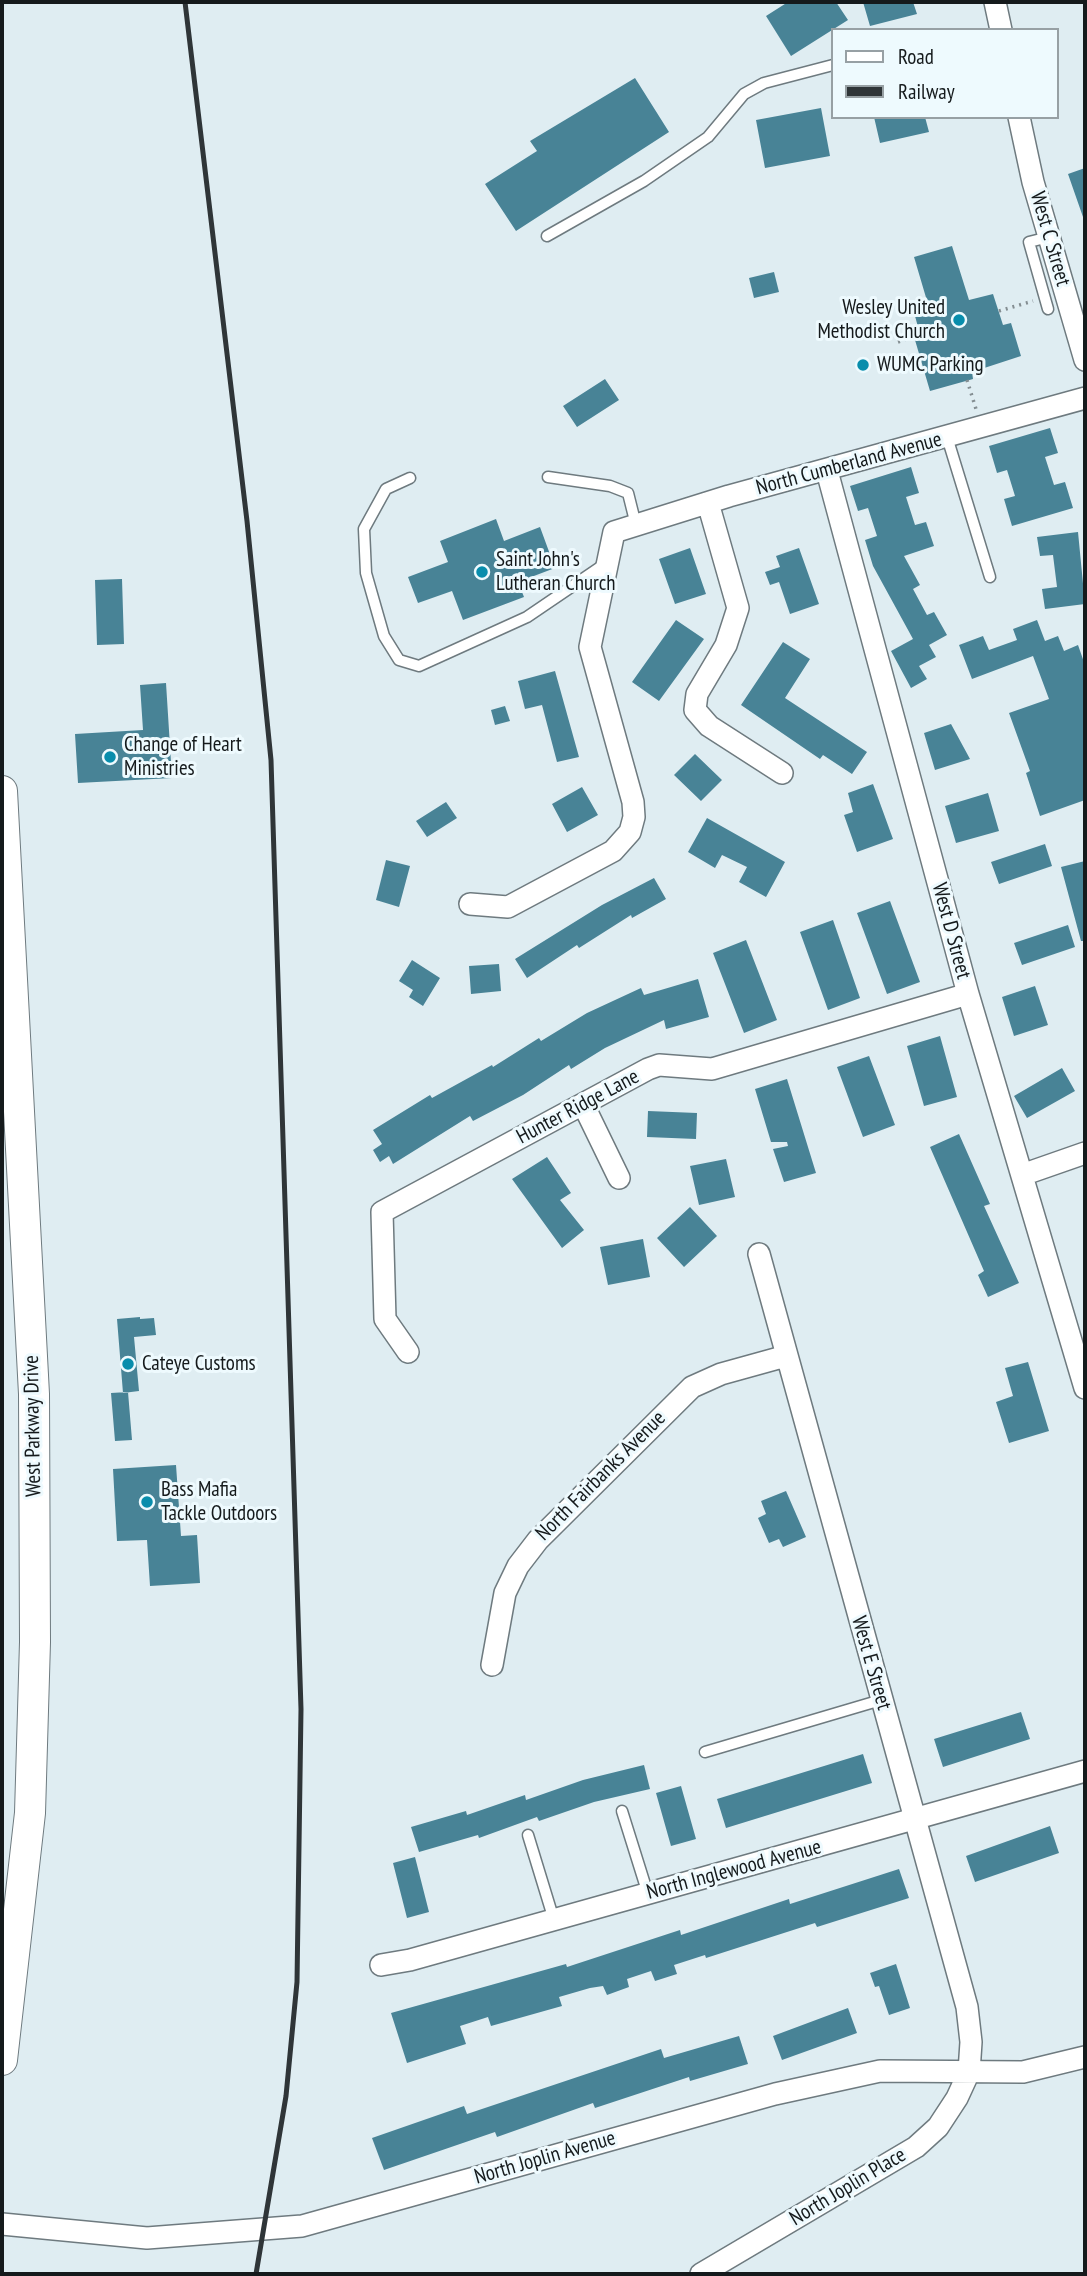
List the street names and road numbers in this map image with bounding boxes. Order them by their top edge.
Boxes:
street label: West C Street [1025,189,1075,289]
street label: North Cumberland Avenue [754,427,944,501]
street label: West D Street [926,880,976,982]
street label: Hunter Ridge Lane [513,1064,643,1150]
street label: West Parkway Drive [19,1355,47,1497]
street label: North Fairbanks Avenue [531,1406,671,1546]
street label: West E Street [846,1613,896,1713]
street label: North Inglewood Avenue [644,1835,824,1905]
street label: North Joplin Avenue [472,2126,618,2190]
street label: North Joplin Place [785,2142,911,2232]

